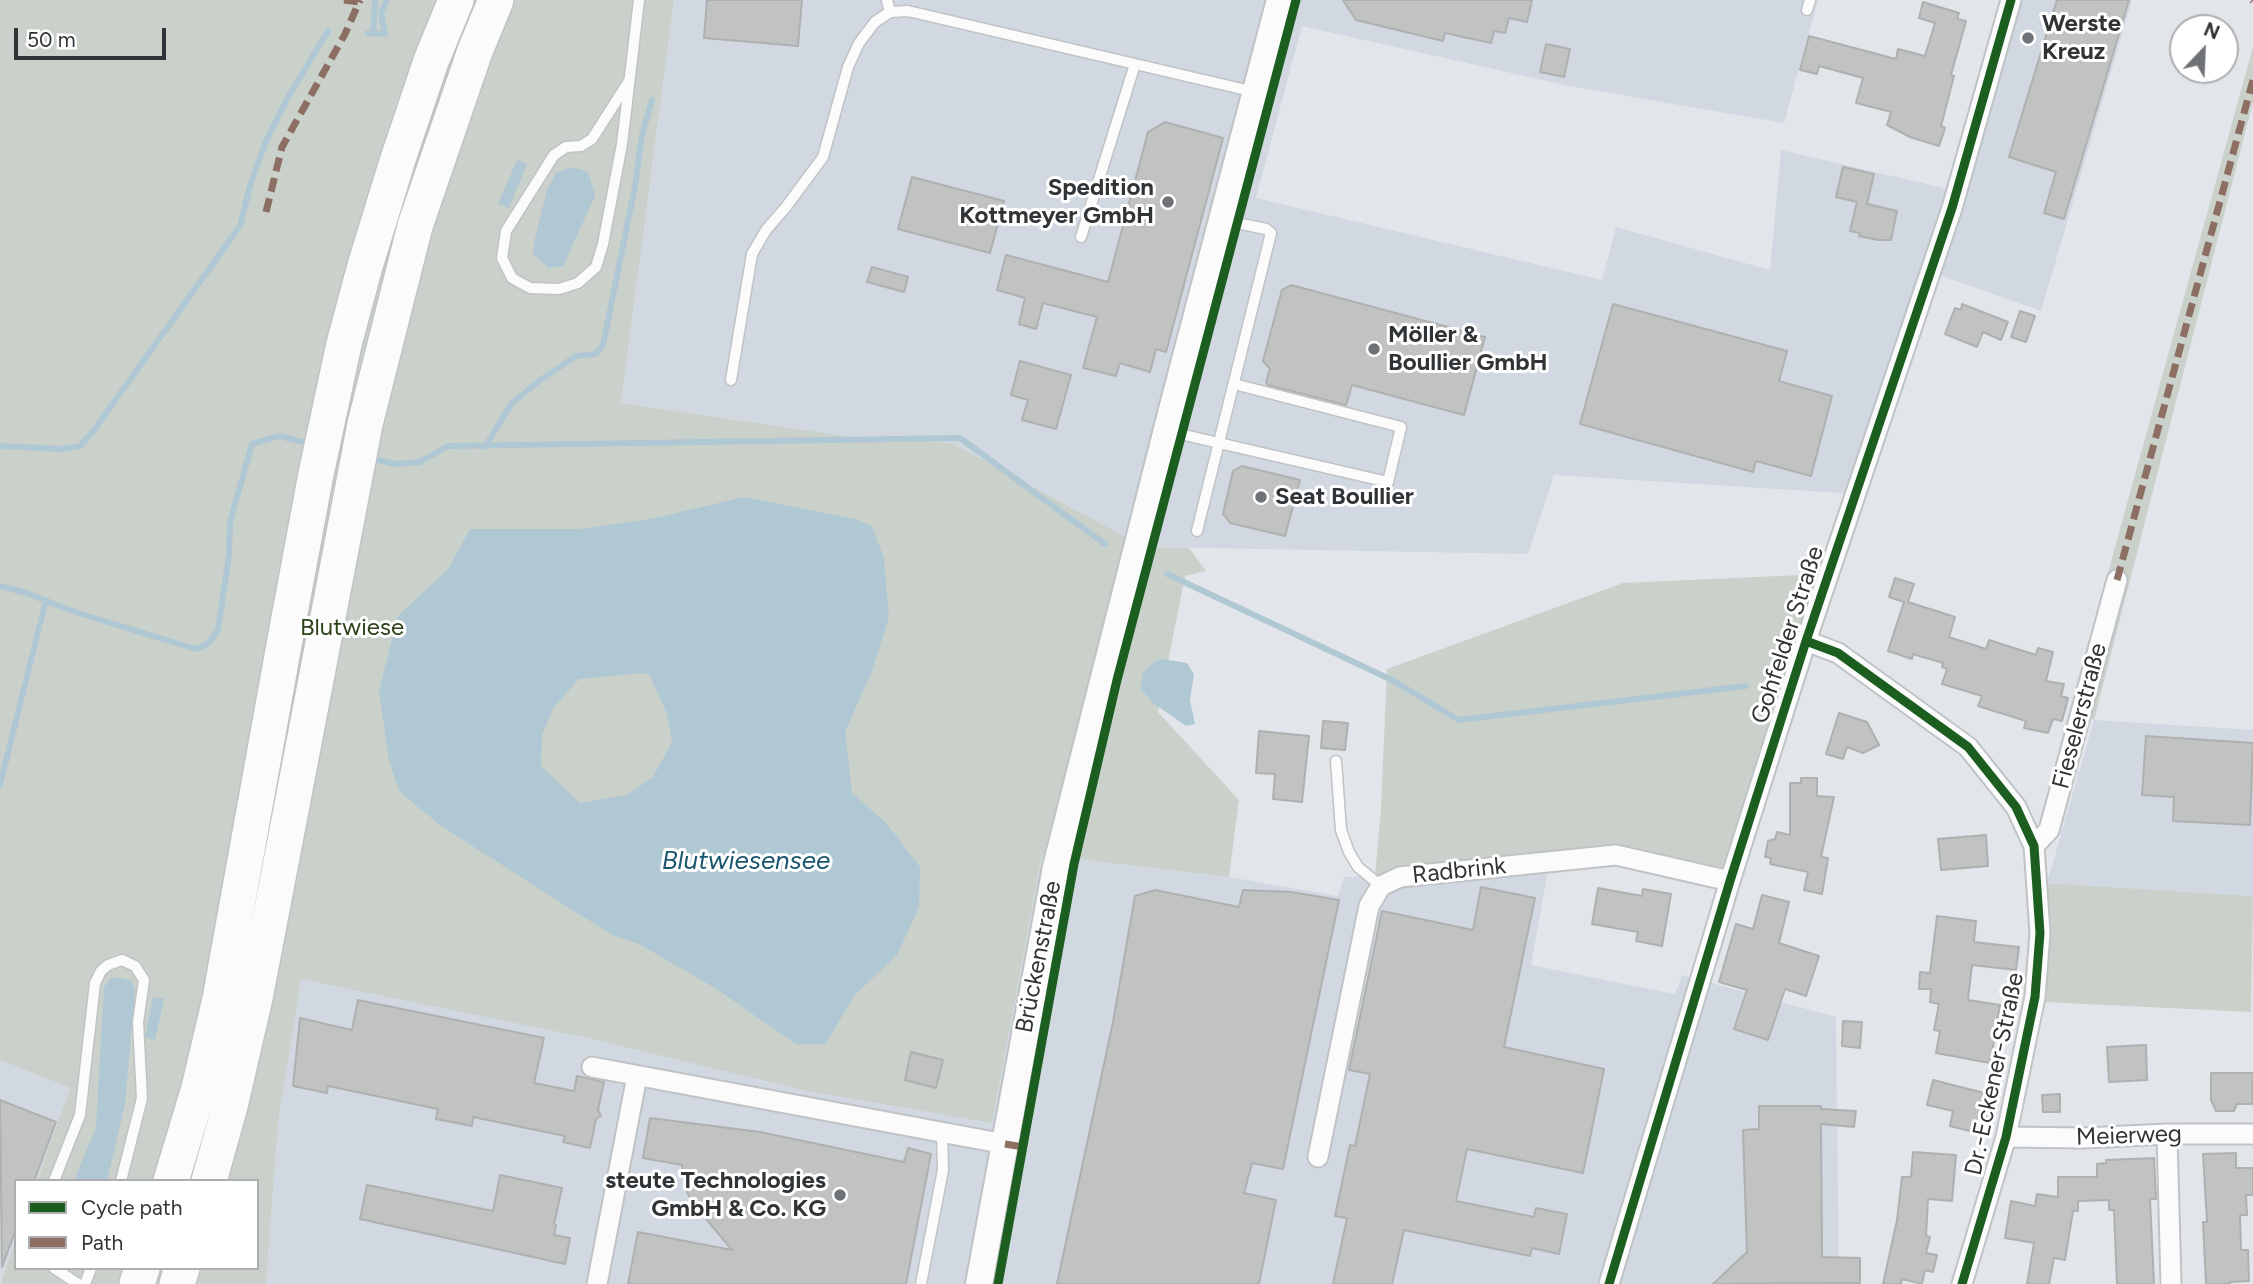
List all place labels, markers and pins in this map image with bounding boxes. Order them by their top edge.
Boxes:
place label: Werste Kreuz [2042,10,2121,66]
marker: Werste Kreuz [2020,30,2036,46]
place label: Spedition Kottmeyer GmbH [959,174,1154,230]
marker: Spedition Kottmeyer GmbH [1160,194,1176,210]
place label: Möller & Boullier GmbH [1388,321,1548,377]
marker: Möller & Boullier GmbH [1366,341,1382,357]
place label: Seat Boullier [1275,483,1414,511]
marker: Seat Boullier [1253,489,1269,505]
place label: steute Technologies GmbH & Co. KG [605,1167,826,1223]
marker: steute Technologies GmbH & Co. KG [832,1187,848,1203]

